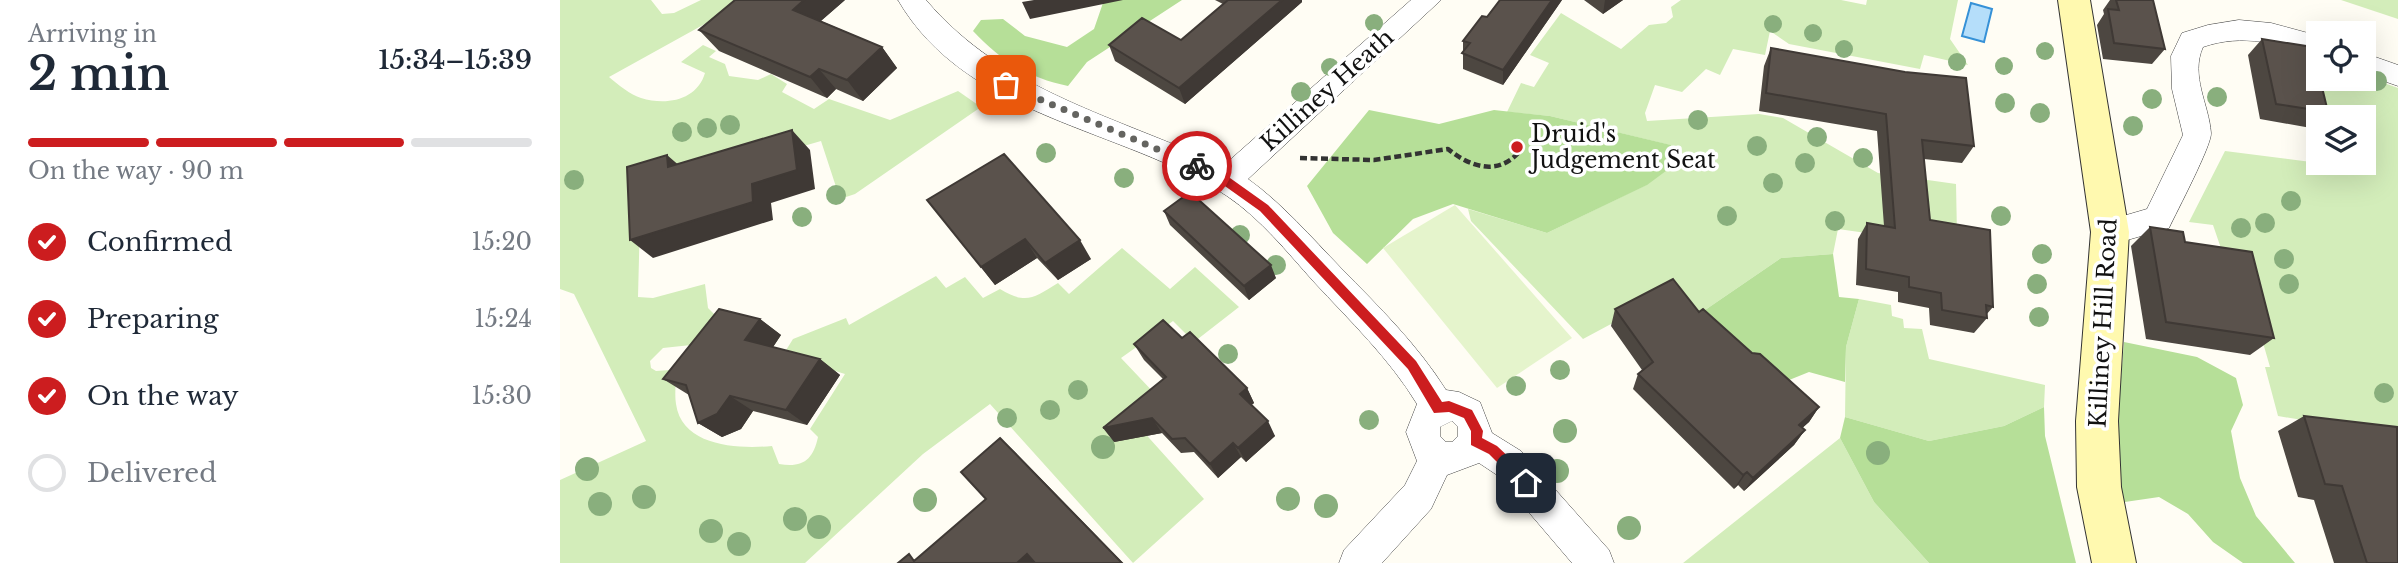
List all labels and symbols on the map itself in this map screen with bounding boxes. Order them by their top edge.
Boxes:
street label: Killiney Heath [1255,23,1399,157]
pin [976,55,1036,115]
place label: Druid's Judgement Seat [1528,120,1716,174]
courier [1162,131,1232,201]
marker: Druid's Judgement Seat [1509,139,1525,155]
street label: Killiney Hill Road [2084,218,2122,428]
pin [1496,453,1556,513]

